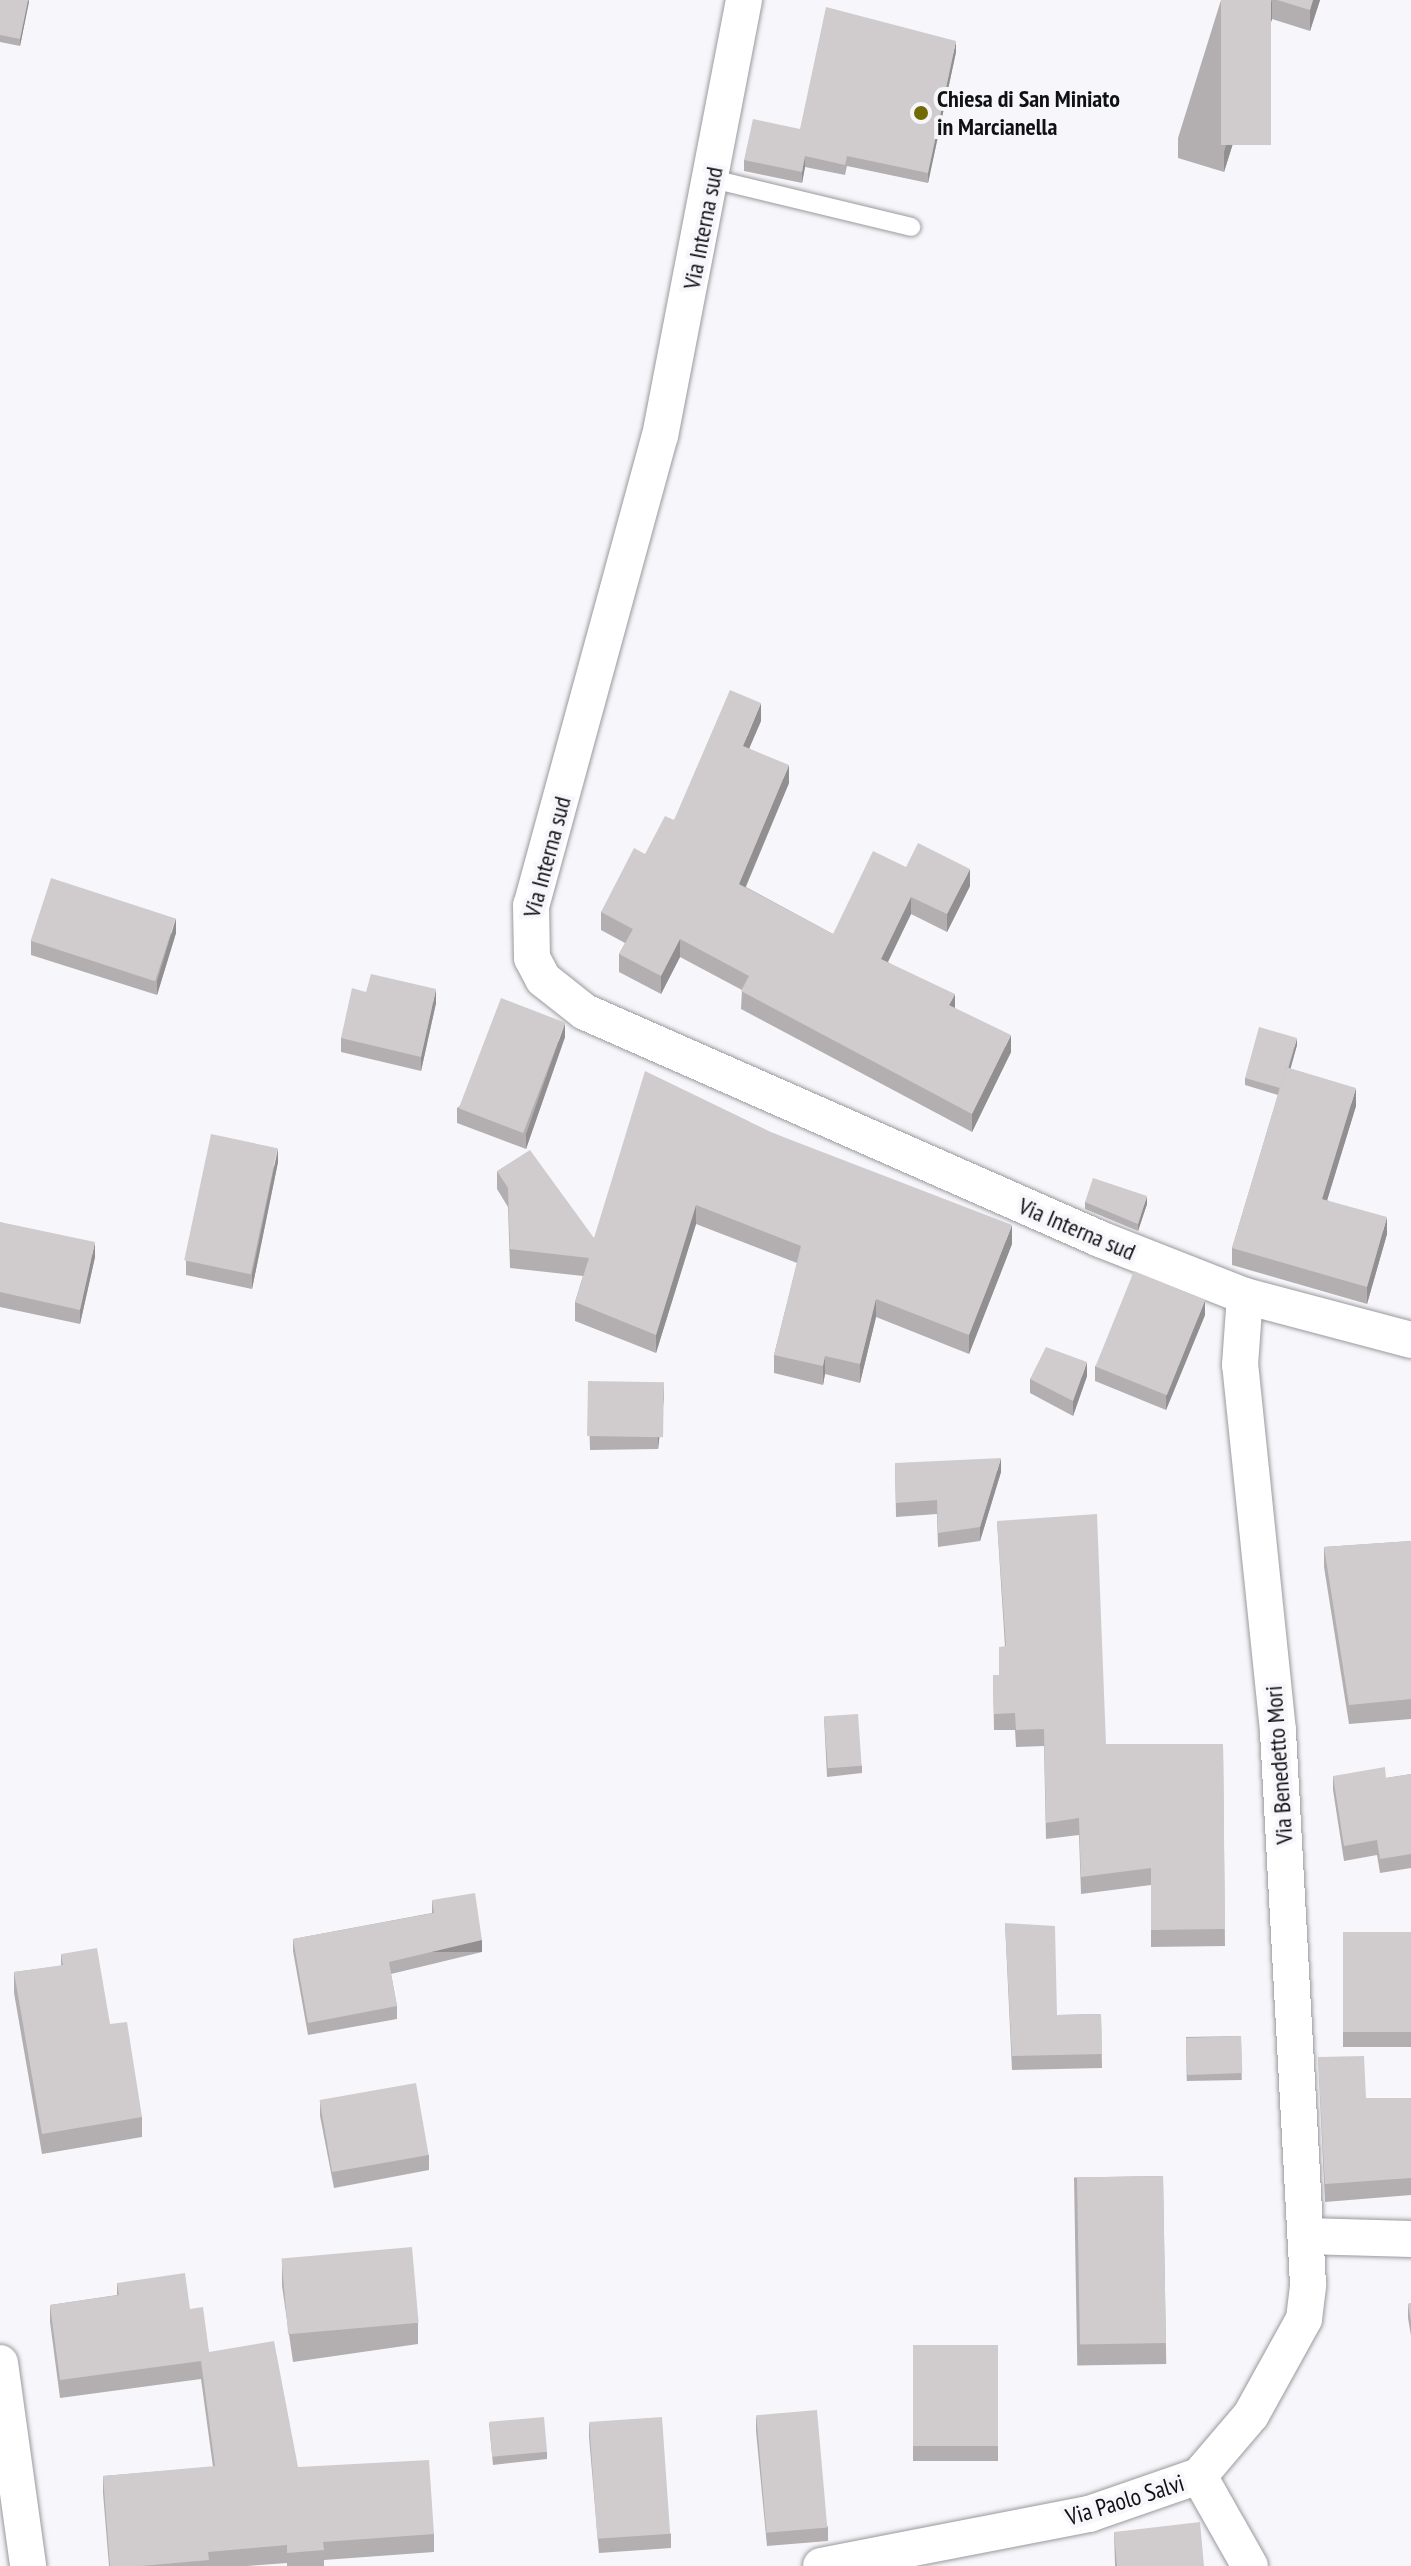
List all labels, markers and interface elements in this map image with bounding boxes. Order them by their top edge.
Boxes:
place label: Chiesa di San Miniato in Marcianella [937,85,1120,141]
marker: Chiesa di San Miniato in Marcianella [912,104,930,122]
street label: Via Interna sud [677,164,729,292]
street label: Via Interna sud [517,793,577,921]
street label: Via Interna sud [1014,1191,1140,1267]
street label: Via Benedetto Mori [1259,1685,1299,1845]
street label: Via Paolo Salvi [1062,2468,1188,2532]

